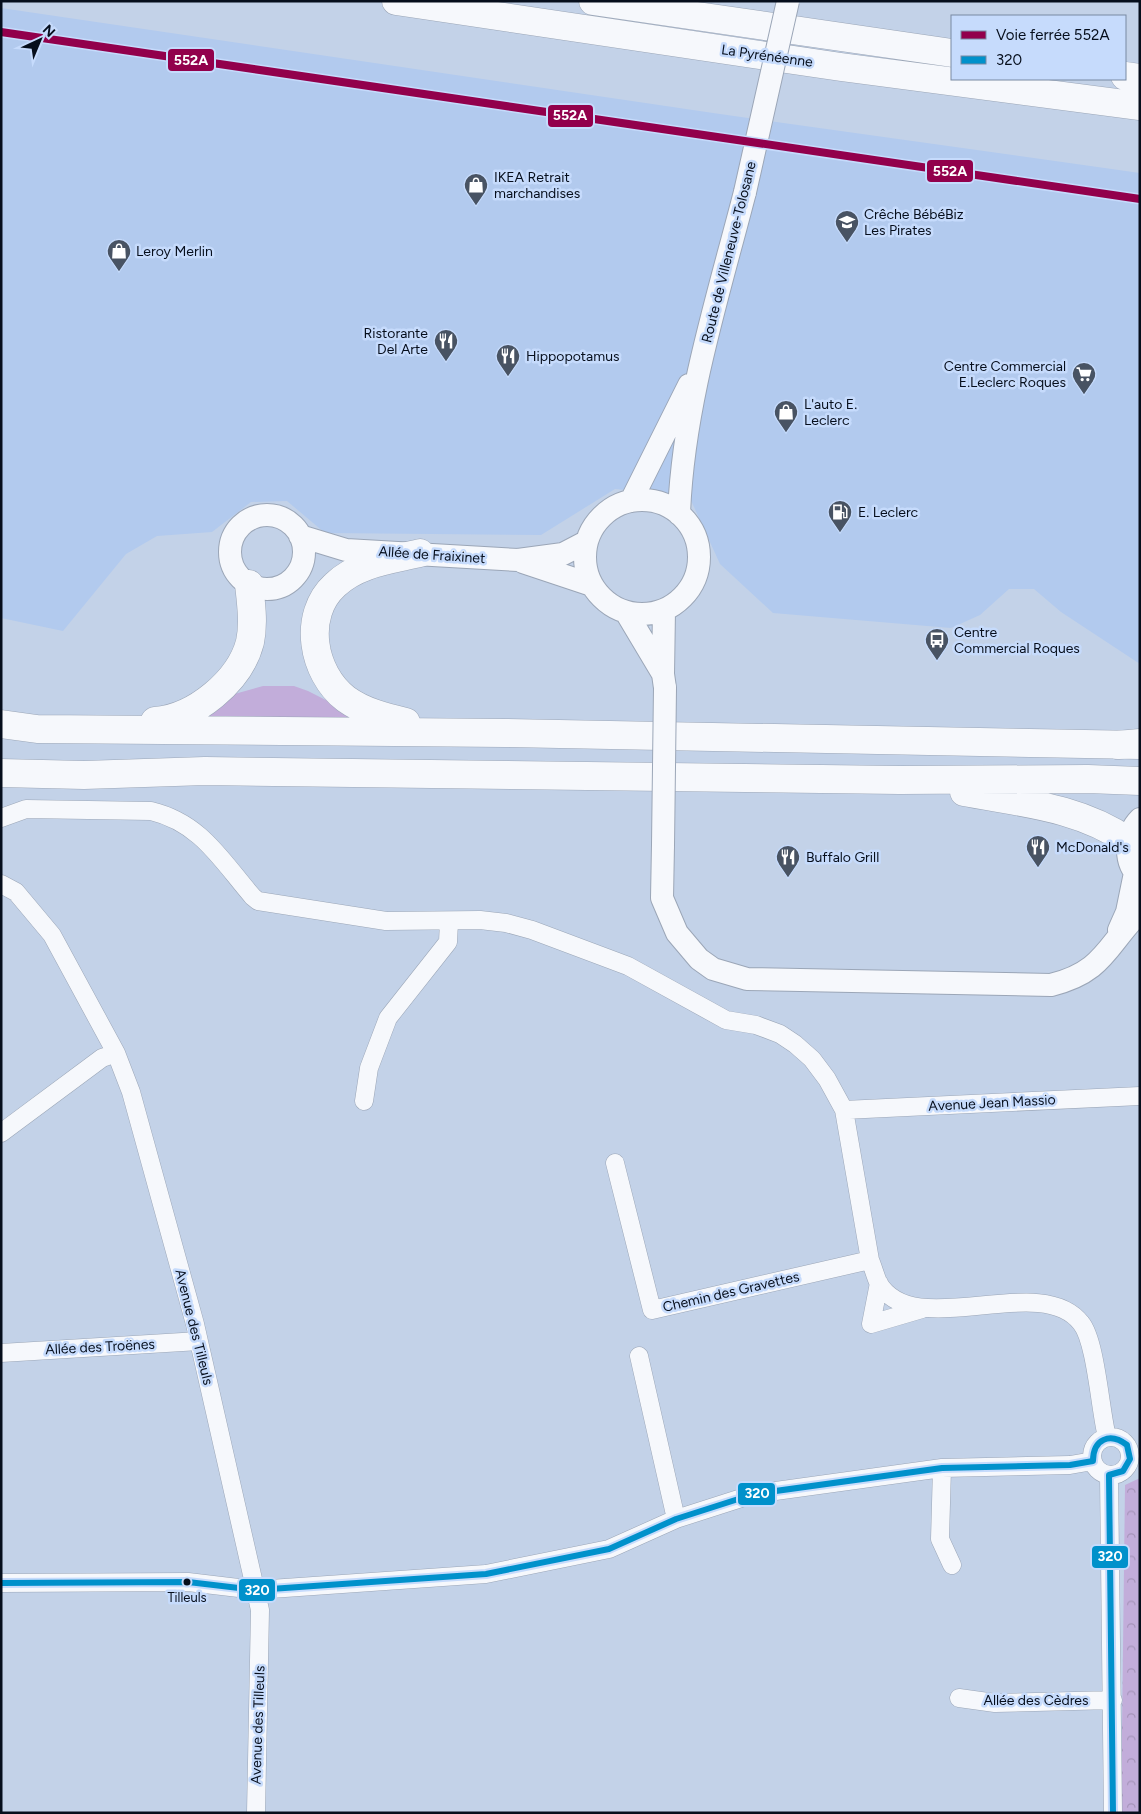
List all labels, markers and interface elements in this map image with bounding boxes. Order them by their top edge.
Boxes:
north arrow [15,15,65,65]
legend [951,15,1126,80]
text: N [39,21,58,41]
text: Voie ferrée 552A [996,26,1110,44]
street label: La Pyrénéenne [720,41,814,71]
line badge: 552A [167,48,215,72]
text: 320 [996,51,1022,69]
text: 552A [174,52,208,69]
line badge: 552A [547,104,594,128]
text: 552A [553,107,587,124]
street label: Route de Villeneuve-Tolosane [698,159,760,344]
line badge: 552A [926,159,974,183]
text: 552A [933,163,967,180]
place label: IKEA Retrait marchandises [494,169,580,202]
shop icon: IKEA Retrait marchandises [463,172,489,206]
place label: Crêche BébéBiz Les Pirates [864,206,964,239]
school or university icon: Crêche BébéBiz Les Pirates [834,209,860,243]
shop icon: Leroy Merlin [106,238,132,272]
place label: Leroy Merlin [136,243,213,260]
place label: Ristorante Del Arte [364,325,428,358]
restaurant icon: Ristorante Del Arte [433,328,459,362]
restaurant icon: Hippopotamus [495,343,521,377]
place label: Hippopotamus [526,348,619,365]
place label: Centre Commercial E.Leclerc Roques [944,358,1066,391]
supermarket icon: Centre Commercial E.Leclerc Roques [1071,361,1097,395]
place label: L'auto E. Leclerc [804,396,857,429]
shop icon: L'auto E. Leclerc [773,399,799,433]
fuel station icon: E. Leclerc [827,499,853,533]
place label: E. Leclerc [858,504,919,521]
street label: Allée de Fraixinet [378,543,486,567]
place label: Centre Commercial Roques [954,624,1080,657]
bus stop icon: Centre Commercial Roques [924,627,950,661]
restaurant icon: McDonald's [1025,834,1051,868]
place label: McDonald's [1056,839,1129,856]
restaurant icon: Buffalo Grill [775,844,801,878]
place label: Buffalo Grill [806,849,879,866]
street label: Avenue Jean Massio [928,1091,1056,1115]
street label: Avenue des Tilleuls [171,1267,217,1387]
street label: Chemin des Gravettes [661,1268,801,1316]
street label: Allée des Troënes [45,1336,155,1358]
line badge: 320 [737,1482,776,1506]
text: 320 [745,1485,769,1502]
line badge: 320 [1091,1545,1129,1569]
text: 320 [1098,1548,1122,1565]
marker: Tilleuls [182,1577,192,1587]
line badge: 320 [238,1578,276,1602]
text: 320 [245,1582,269,1599]
place label: Tilleuls [167,1590,207,1605]
street label: Avenue des Tilleuls [247,1665,269,1785]
street label: Allée des Cèdres [983,1692,1089,1709]

